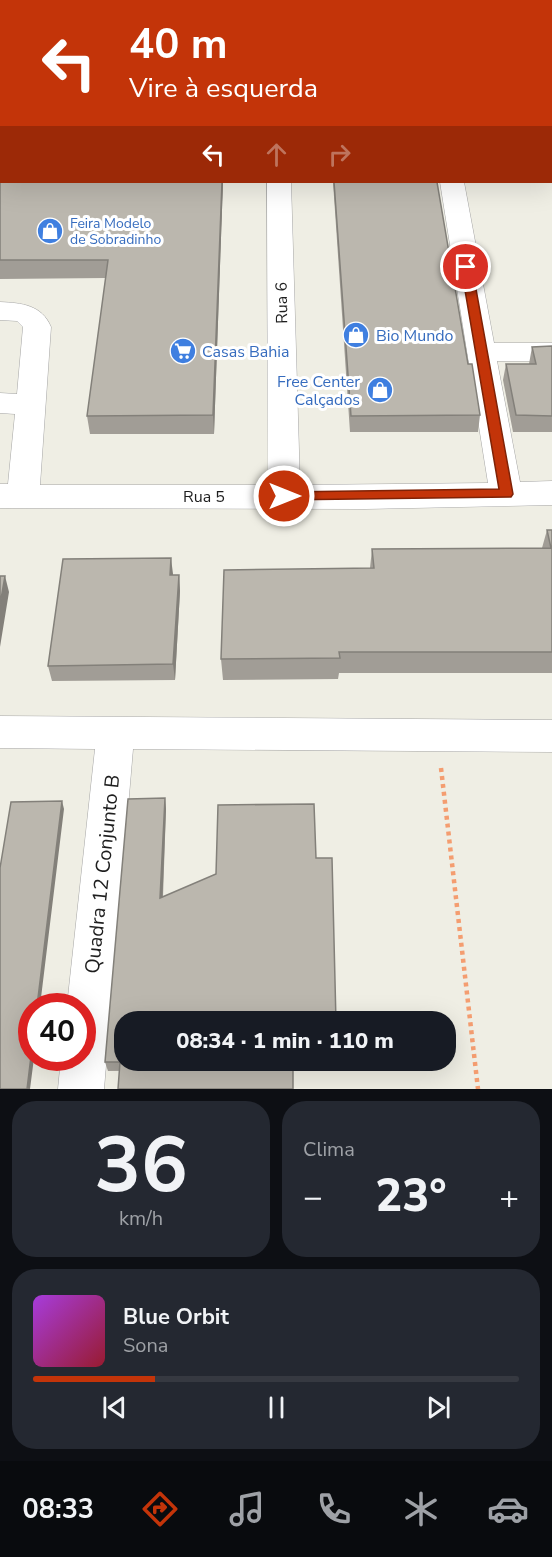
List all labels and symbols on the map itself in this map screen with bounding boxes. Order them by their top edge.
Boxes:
place label: Feira Modelo de Sobradinho [70,214,161,249]
shop icon: Feira Modelo de Sobradinho [35,216,65,246]
pin [440,241,491,292]
street label: Rua 6 [271,282,293,324]
shop icon: Bio Mundo [341,320,371,350]
place label: Bio Mundo [376,325,454,347]
supermarket icon: Casas Bahia [168,336,198,366]
place label: Casas Bahia [202,341,290,363]
place label: Free Center Calçados [277,371,360,411]
shop icon: Free Center Calçados [365,375,395,405]
position arrow [252,464,316,528]
street label: Rua 5 [183,486,225,508]
street label: Quadra 12 Conjunto B [79,773,126,975]
speed limit sign: 40 [18,993,96,1071]

